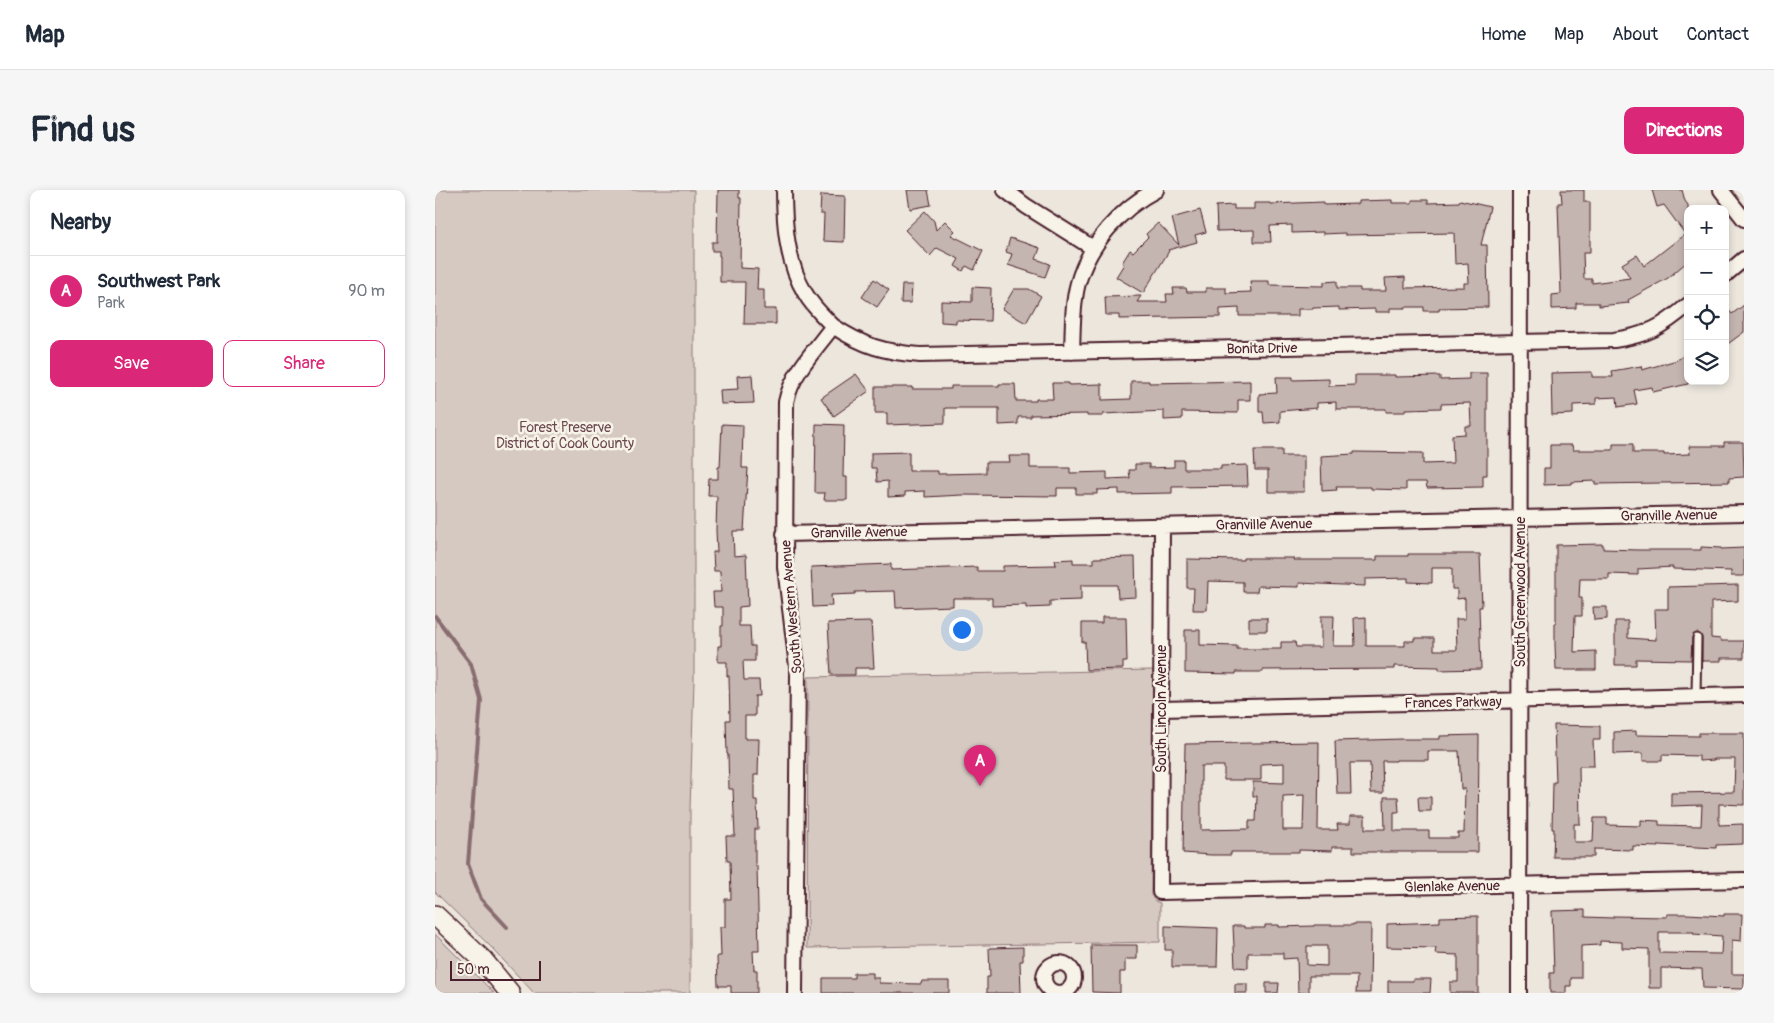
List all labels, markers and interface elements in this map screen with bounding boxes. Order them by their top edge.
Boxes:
text: Map [25,20,65,49]
text: Home [1481,23,1526,46]
text: Map [1554,23,1584,46]
text: About [1612,23,1658,46]
text: Contact [1686,23,1749,46]
button: Directions [1624,107,1744,154]
text: Find us [30,108,135,152]
map controls [1684,205,1729,385]
button: + [1684,205,1729,250]
text: Nearby [50,209,111,236]
button: − [1684,250,1729,295]
text: Southwest Park [97,269,220,293]
text: A [61,281,71,301]
text: 90 m [348,281,385,301]
text: Park [97,293,125,313]
button: locate [1684,295,1729,340]
street label: Bonita Drive [1226,339,1298,358]
button: Save [50,340,213,387]
button: Share [223,340,385,387]
button: layers [1684,340,1729,385]
park label: Forest Preserve District of Cook County [496,419,634,452]
street label: Granville Avenue [1621,506,1718,525]
street label: Granville Avenue [1216,515,1313,534]
street label: South Greenwood Avenue [1512,516,1529,667]
street label: Granville Avenue [811,523,908,542]
street label: South Western Avenue [777,539,806,675]
your location [949,617,975,643]
street label: South Lincoln Avenue [1153,645,1170,773]
street label: Frances Parkway [1404,693,1502,712]
pin: A [964,745,996,786]
street label: Glenlake Avenue [1404,877,1500,896]
scale bar [450,958,541,981]
text: 50 m [457,961,490,978]

